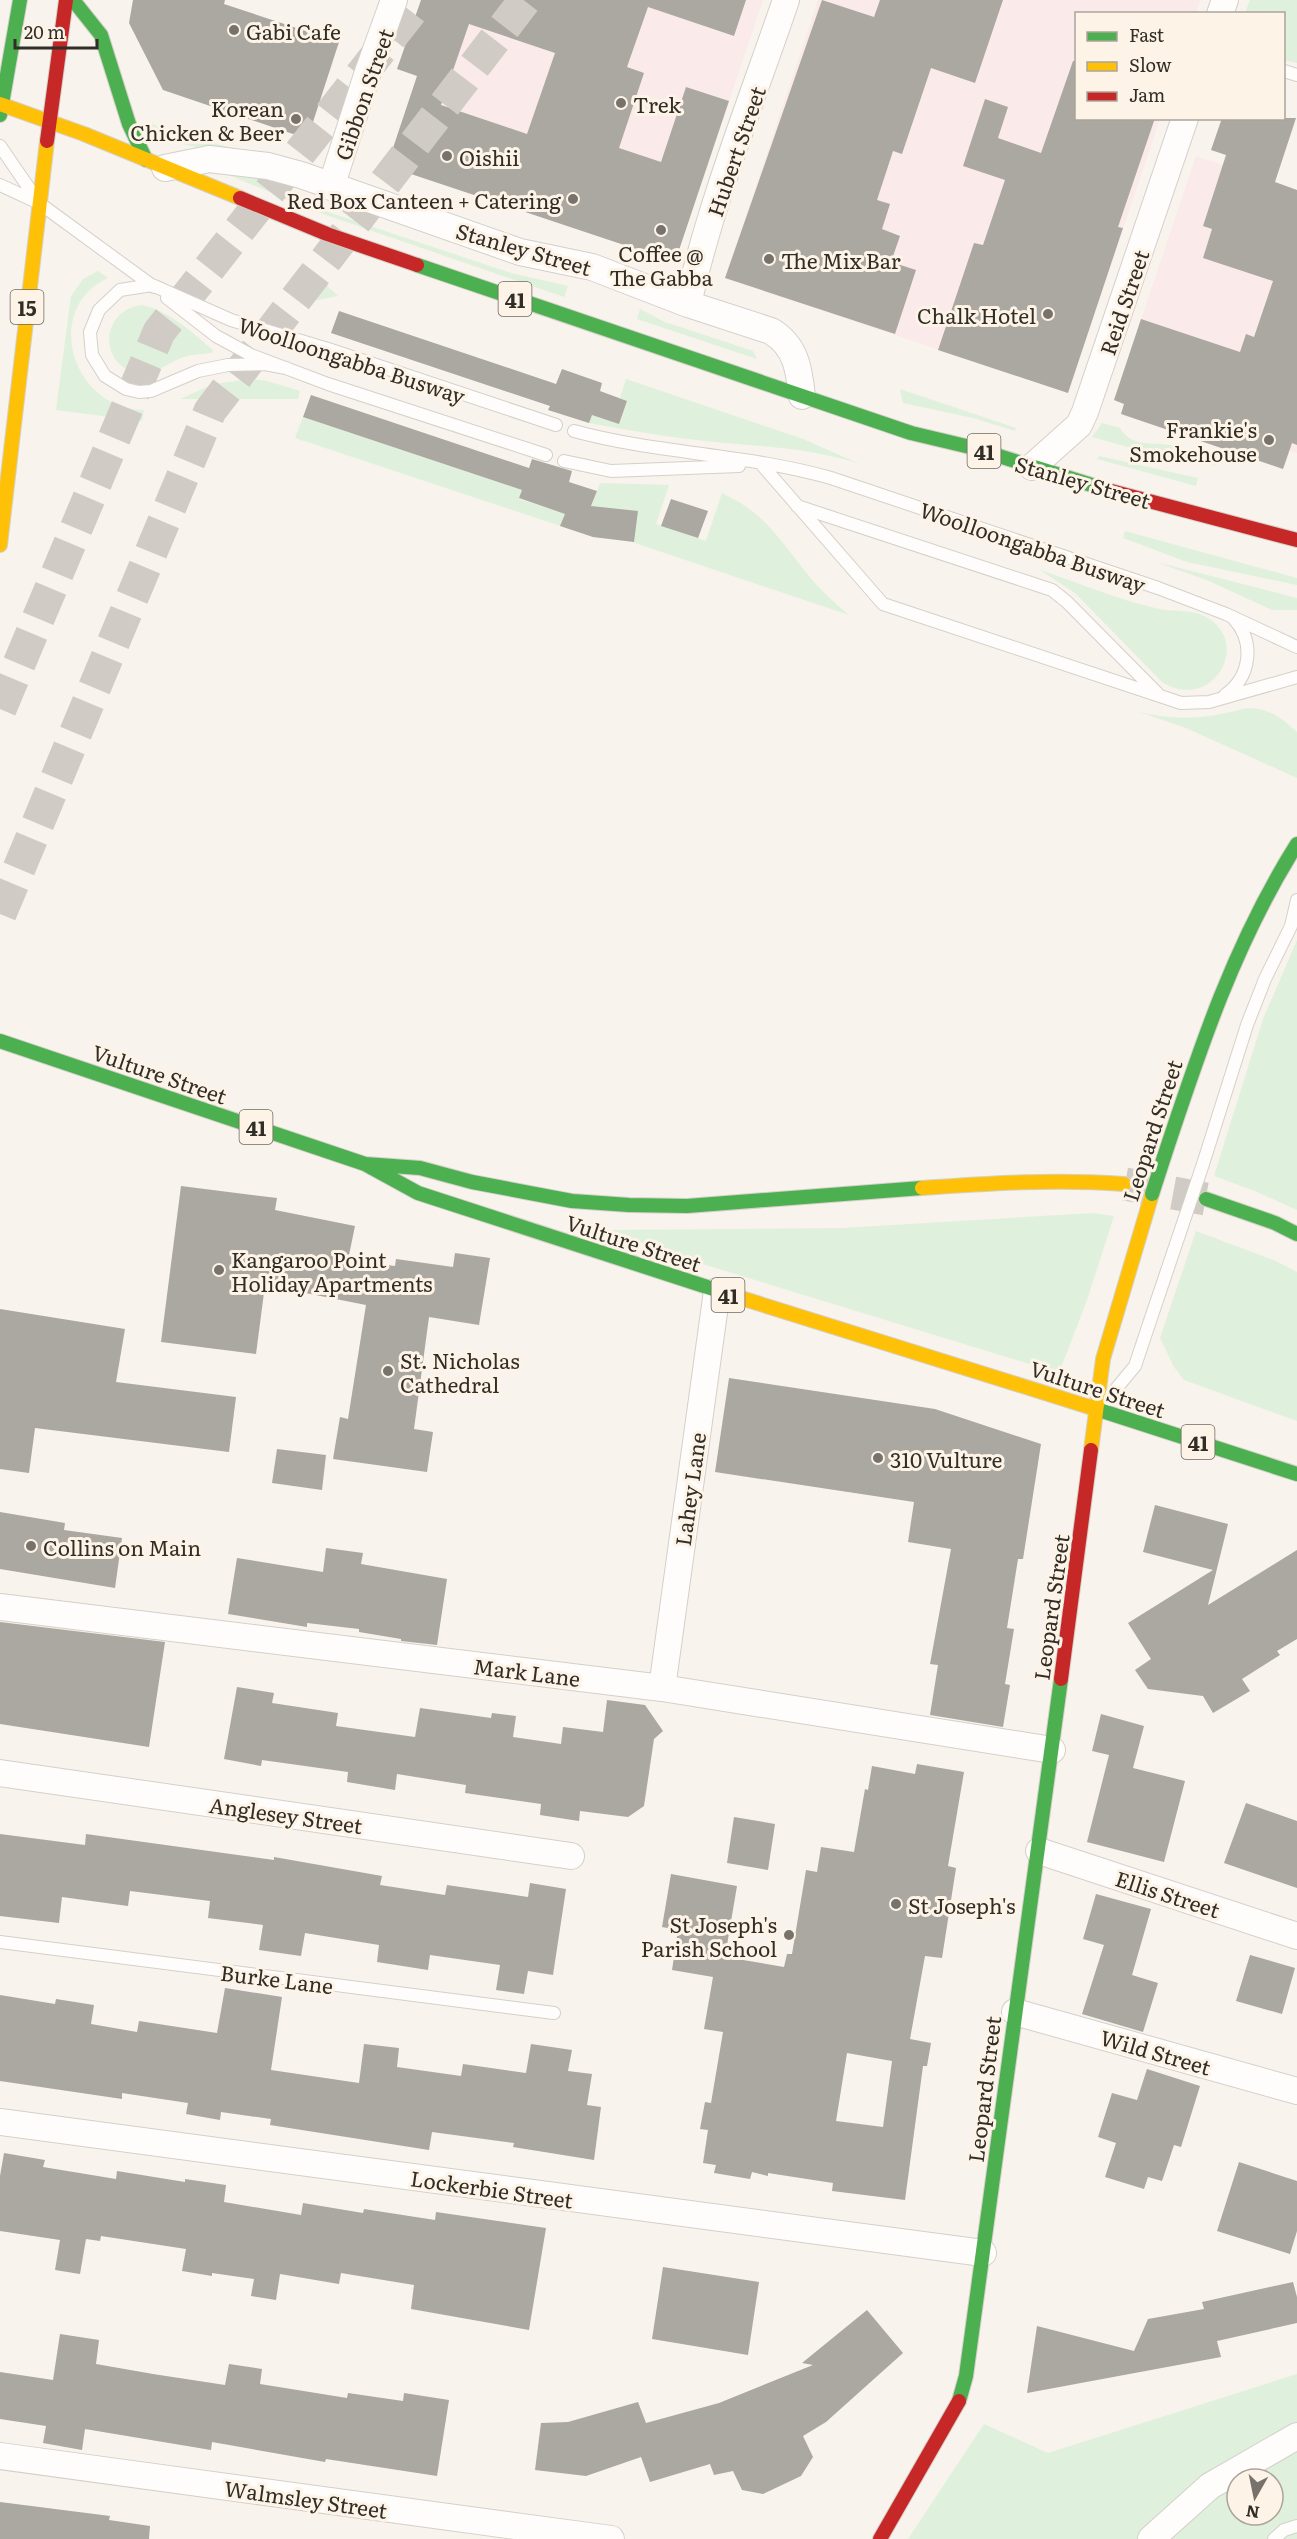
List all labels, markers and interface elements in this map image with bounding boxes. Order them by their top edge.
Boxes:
scale bar [15,12,98,50]
legend [1075,12,1285,120]
place label: Gabi Cafe [246,15,341,46]
text: 20 m [24,18,65,45]
text: Fast [1129,21,1165,48]
marker: Gabi Cafe [227,23,241,37]
street label: Gibbon Street [326,23,400,164]
text: Slow [1129,51,1172,78]
street label: Hubert Street [698,81,772,220]
text: Jam [1129,81,1165,108]
place label: Trek [633,88,681,119]
place label: Korean Chicken & Beer [130,92,284,147]
marker: Trek [614,96,628,110]
marker: Korean Chicken & Beer [289,112,303,126]
place label: Oishii [459,141,519,172]
marker: Oishii [440,149,454,163]
place label: Red Box Canteen + Catering [286,184,561,215]
marker: Red Box Canteen + Catering [566,192,580,206]
street label: Stanley Street [453,214,596,282]
marker: Coffee @ The Gabba [654,223,668,237]
place label: Coffee @ The Gabba [609,237,713,292]
place label: The Mix Bar [781,244,901,275]
street label: Reid Street [1090,245,1156,359]
marker: The Mix Bar [762,252,776,266]
road number: 41 [498,282,532,316]
road number: 15 [10,290,44,324]
place label: Chalk Hotel [917,299,1036,330]
marker: Chalk Hotel [1041,307,1055,321]
street label: Woolloongabba Busway [235,308,470,411]
place label: Frankie's Smokehouse [1129,413,1257,468]
marker: Frankie's Smokehouse [1262,433,1276,447]
road number: 41 [968,434,1000,468]
street label: Stanley Street [1012,447,1155,515]
street label: Woolloongabba Busway [916,493,1151,600]
street label: Vulture Street [89,1035,232,1111]
street label: Leopard Street [1114,1055,1189,1205]
road number: 41 [240,1110,272,1144]
street label: Vulture Street [562,1206,706,1279]
place label: Kangaroo Point Holiday Apartments [231,1243,433,1298]
marker: Kangaroo Point Holiday Apartments [212,1263,226,1277]
road number: 41 [712,1278,744,1312]
place label: St. Nicholas Cathedral [400,1344,520,1399]
street label: Vulture Street [1026,1352,1170,1425]
marker: St. Nicholas Cathedral [381,1364,395,1378]
road number: 41 [1182,1425,1214,1459]
street label: Lahey Lane [666,1430,712,1548]
place label: 310 Vulture [890,1443,1003,1474]
marker: 310 Vulture [871,1451,885,1465]
place label: Collins on Main [43,1531,201,1562]
street label: Leopard Street [1024,1531,1076,1682]
marker: Collins on Main [24,1539,38,1553]
street label: Mark Lane [472,1649,582,1693]
street label: Anglesey Street [207,1788,365,1840]
street label: Ellis Street [1112,1862,1225,1925]
place label: St Joseph's [908,1889,1016,1920]
marker: St Joseph's [889,1897,903,1911]
place label: St Joseph's Parish School [641,1908,777,1963]
marker: St Joseph's Parish School [782,1928,796,1942]
street label: Burke Lane [219,1956,335,2000]
street label: Leopard Street [959,2014,1007,2164]
street label: Wild Street [1097,2020,1215,2082]
street label: Lockerbie Street [409,2161,576,2215]
north arrow [1225,2467,1285,2527]
street label: Walmsley Street [222,2471,390,2525]
text: N [1244,2500,1261,2526]

